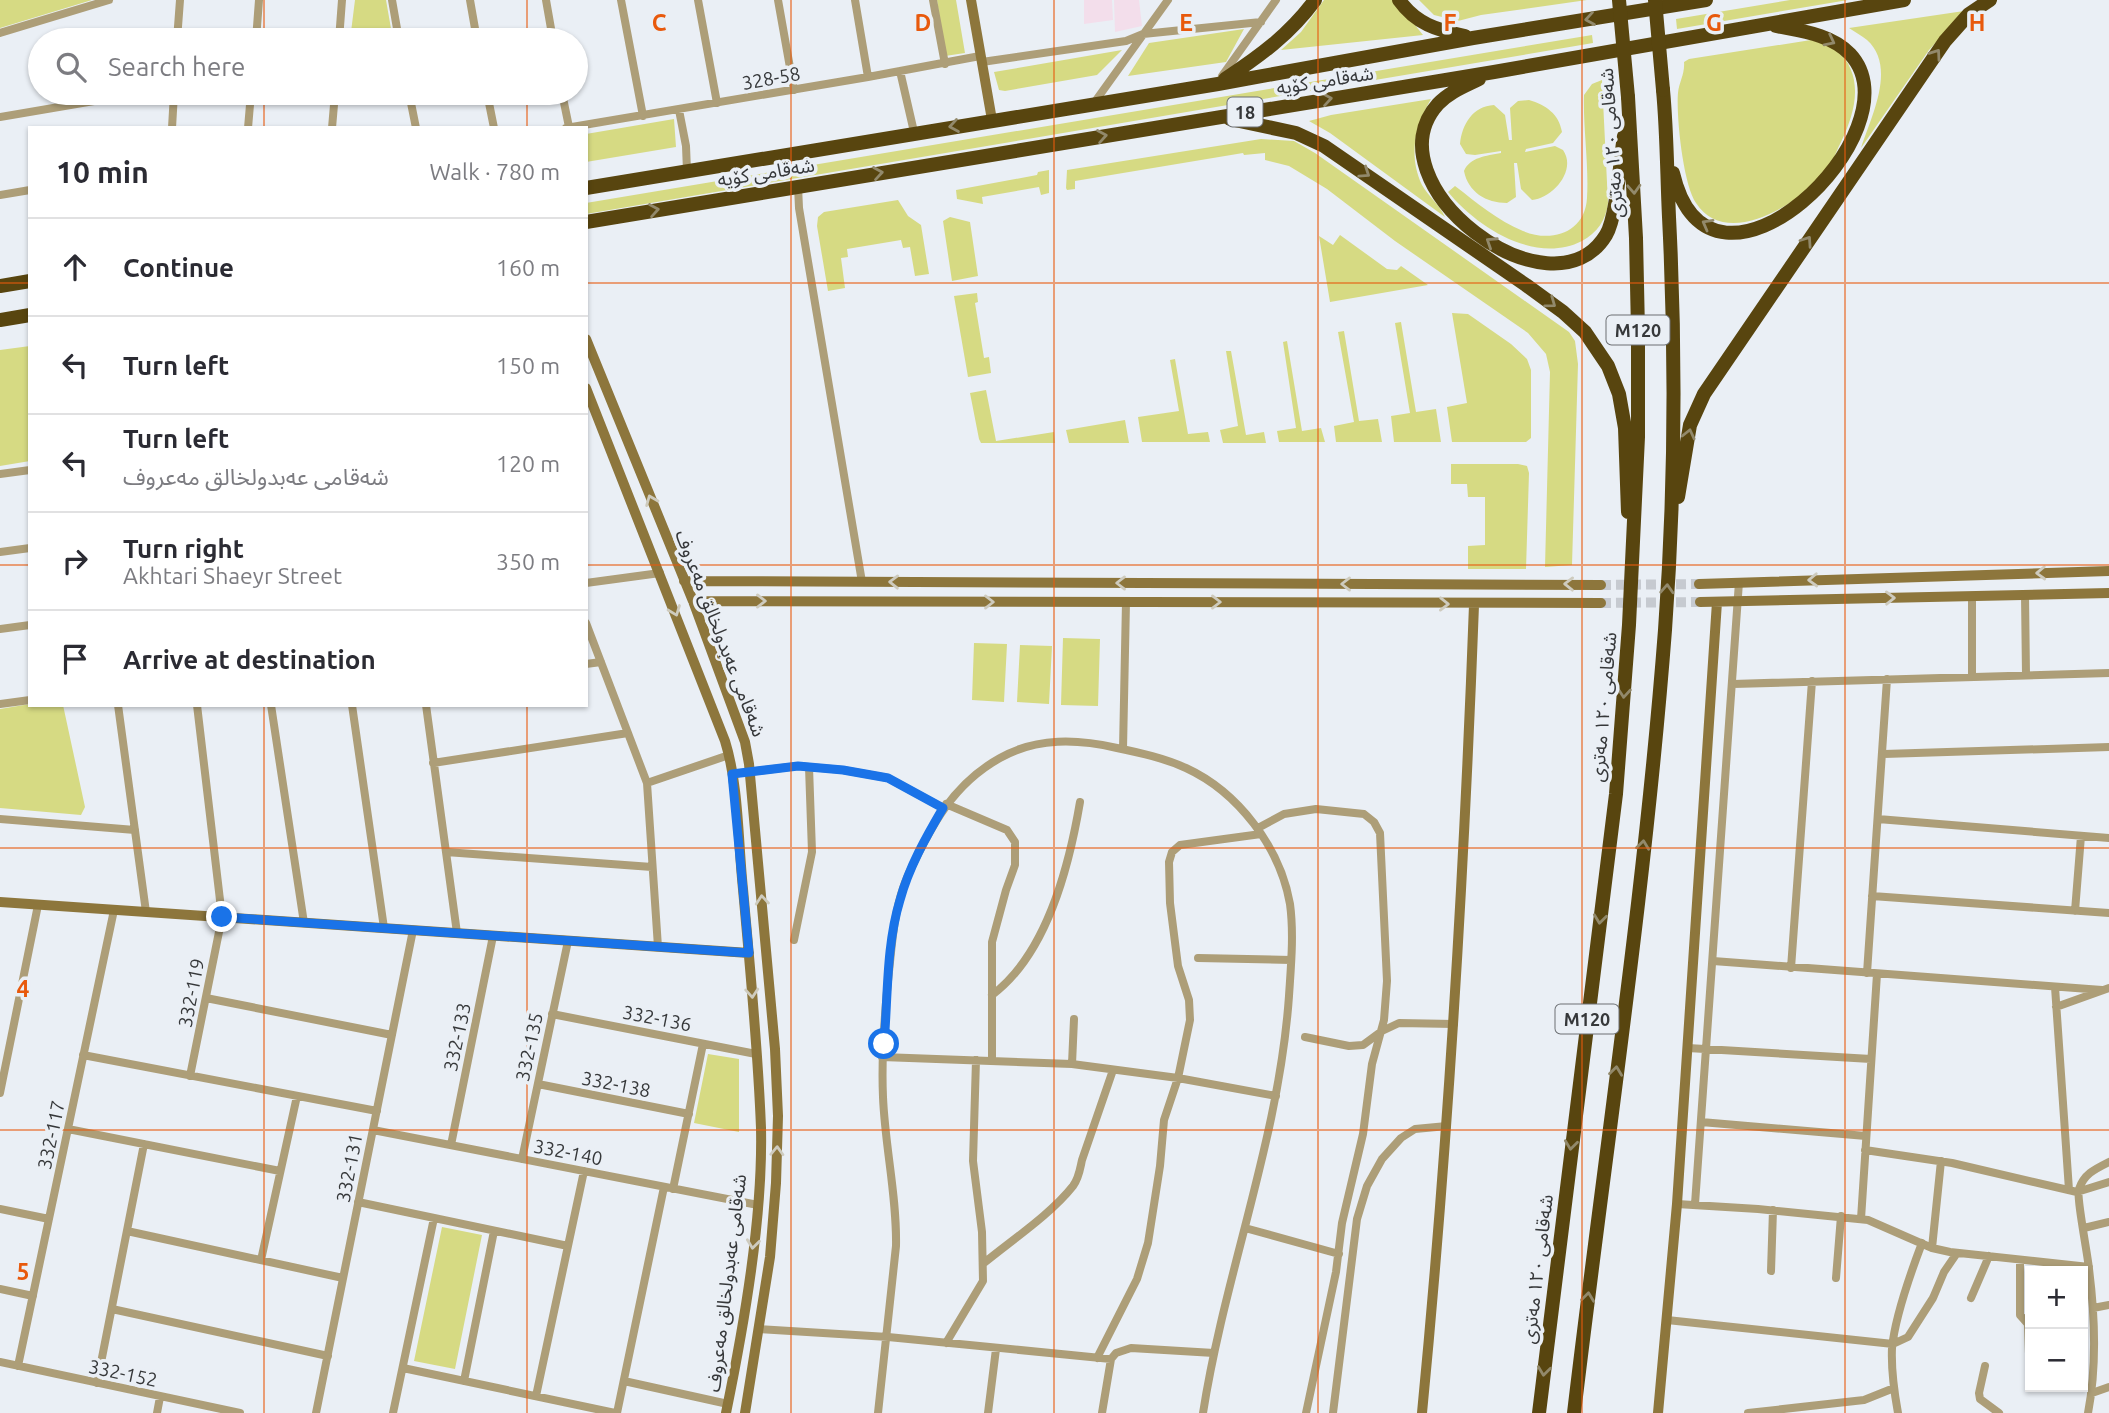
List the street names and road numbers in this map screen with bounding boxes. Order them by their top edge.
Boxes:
street label: شەقامی کۆیە [1275,61,1375,100]
street label: 328-58 [740,62,802,94]
street label: شەقامی ١٢٠ مەتری [1595,67,1628,219]
road number: 18 [1228,98,1262,127]
street label: شەقامی کۆیە [716,153,816,192]
road number: M120 [1606,316,1670,344]
street label: شەقامی عەبدولخالق مەعروف [670,527,771,740]
street label: شەقامی ١٢٠ مەتری [1585,631,1622,783]
street label: 332-119 [174,957,208,1029]
street label: 332-133 [439,1001,475,1073]
street label: 332-136 [621,1001,693,1035]
road number: M120 [1556,1004,1618,1034]
street label: 332-135 [511,1011,547,1083]
street label: 332-138 [580,1067,652,1101]
street label: 332-117 [33,1099,69,1171]
street label: 332-131 [332,1132,366,1204]
street label: 332-140 [532,1135,604,1169]
street label: شەقامی عەبدولخالق مەعروف [702,1173,751,1393]
street label: شەقامی ١٢٠ مەتری [1517,1193,1558,1345]
street label: 332-152 [87,1355,159,1391]

